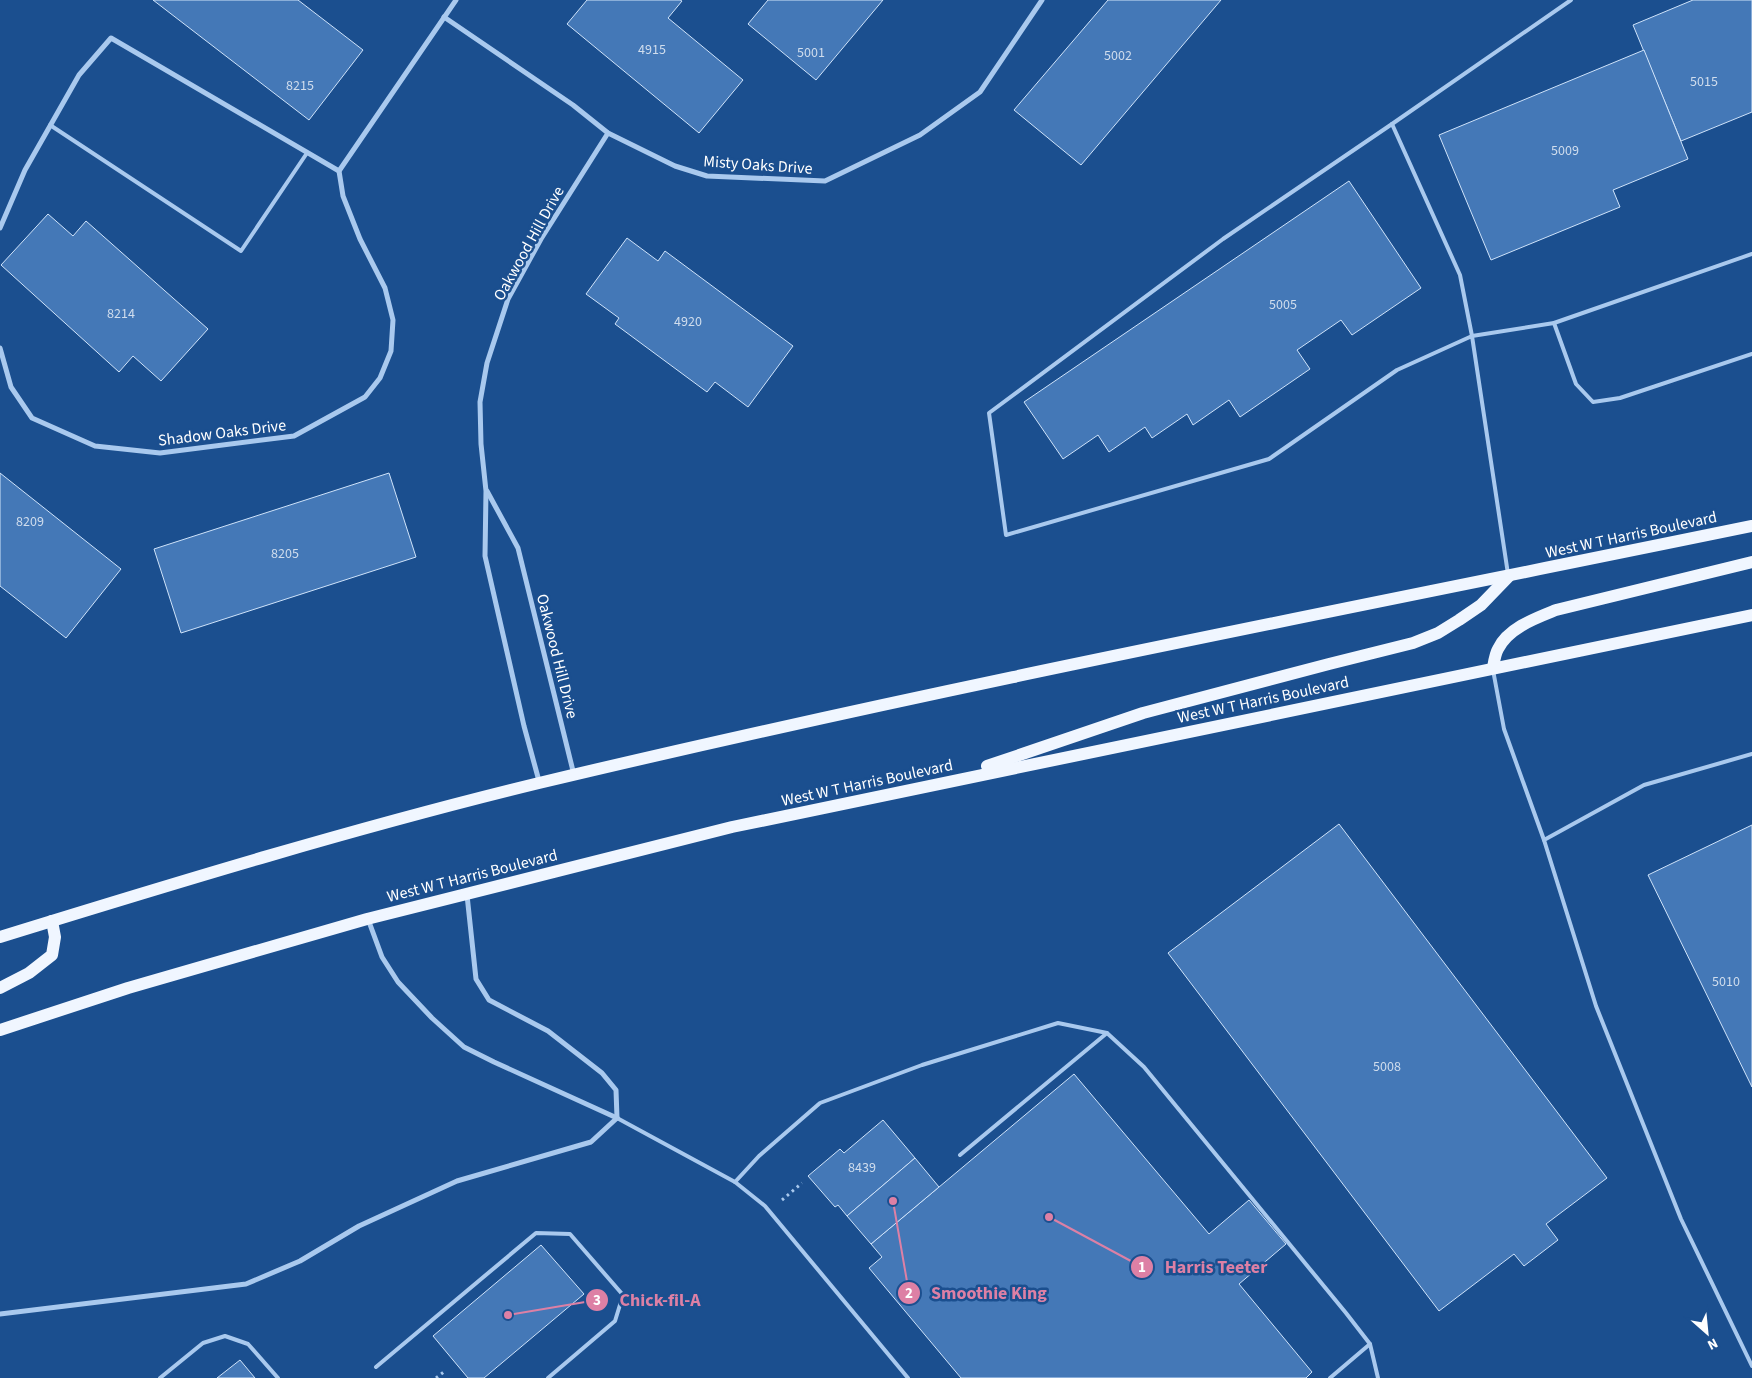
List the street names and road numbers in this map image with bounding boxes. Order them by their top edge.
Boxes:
street label: Misty Oaks Drive [703,150,813,180]
street label: Oakwood Hill Drive [488,182,570,305]
street label: Shadow Oaks Drive [157,414,287,452]
street label: West W T Harris Boulevard [1543,506,1719,564]
street label: Oakwood Hill Drive [531,592,583,721]
street label: West W T Harris Boulevard [1175,671,1351,729]
street label: West W T Harris Boulevard [779,754,955,812]
street label: West W T Harris Boulevard [385,844,560,908]

